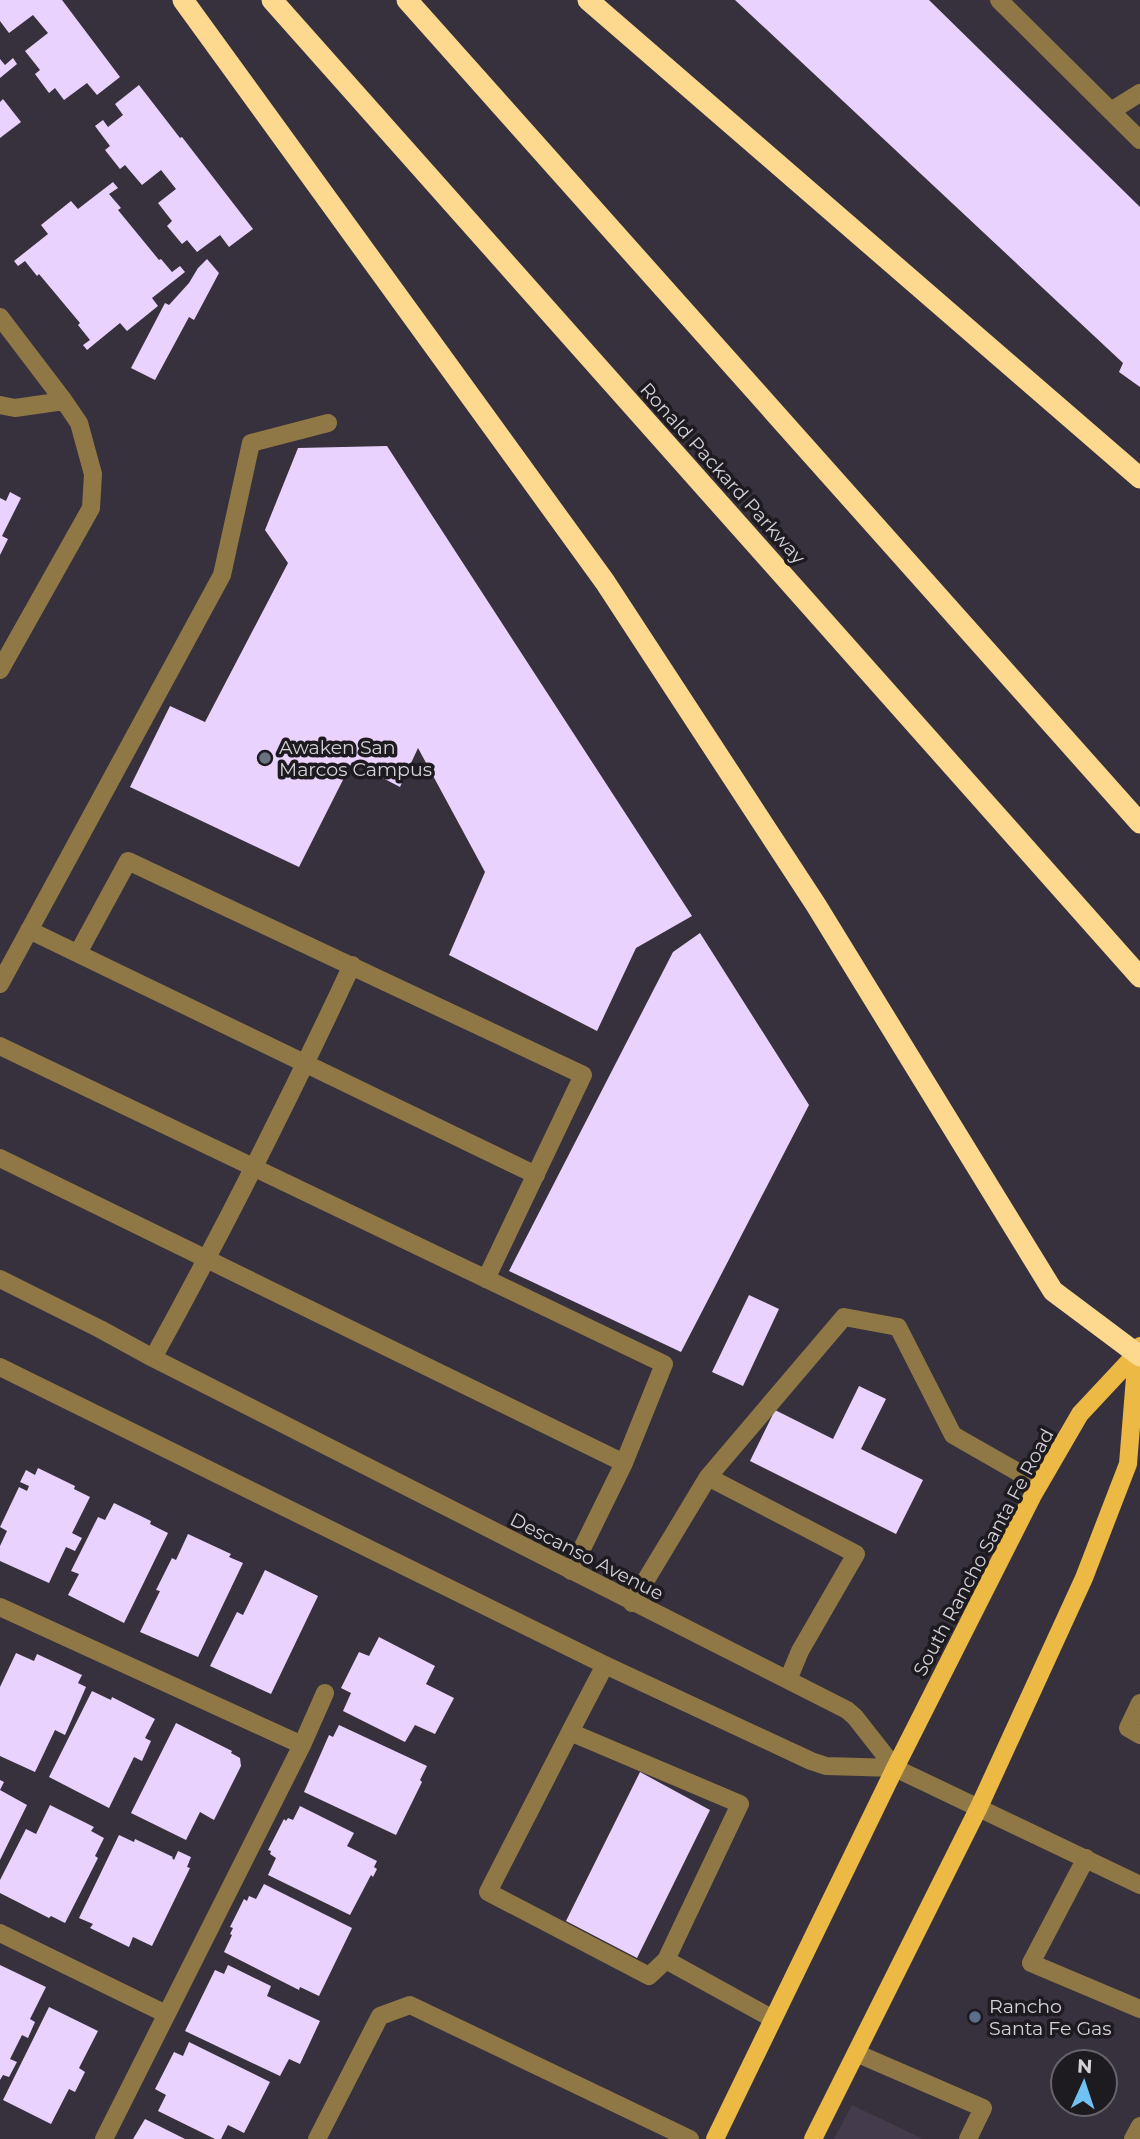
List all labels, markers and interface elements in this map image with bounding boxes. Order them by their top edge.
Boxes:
street label: Ronald Packard Parkway [635,378,811,569]
place label: Awaken San Marcos Campus [279,736,432,781]
marker: Awaken San Marcos Campus [257,750,273,766]
street label: South Rancho Santa Fe Road [908,1425,1059,1680]
street label: Descanso Avenue [506,1508,667,1605]
place label: Rancho Santa Fe Gas [989,1995,1112,2040]
marker: Rancho Santa Fe Gas [967,2009,983,2025]
north arrow [1049,2048,1119,2118]
text: N [1077,2055,1093,2078]

